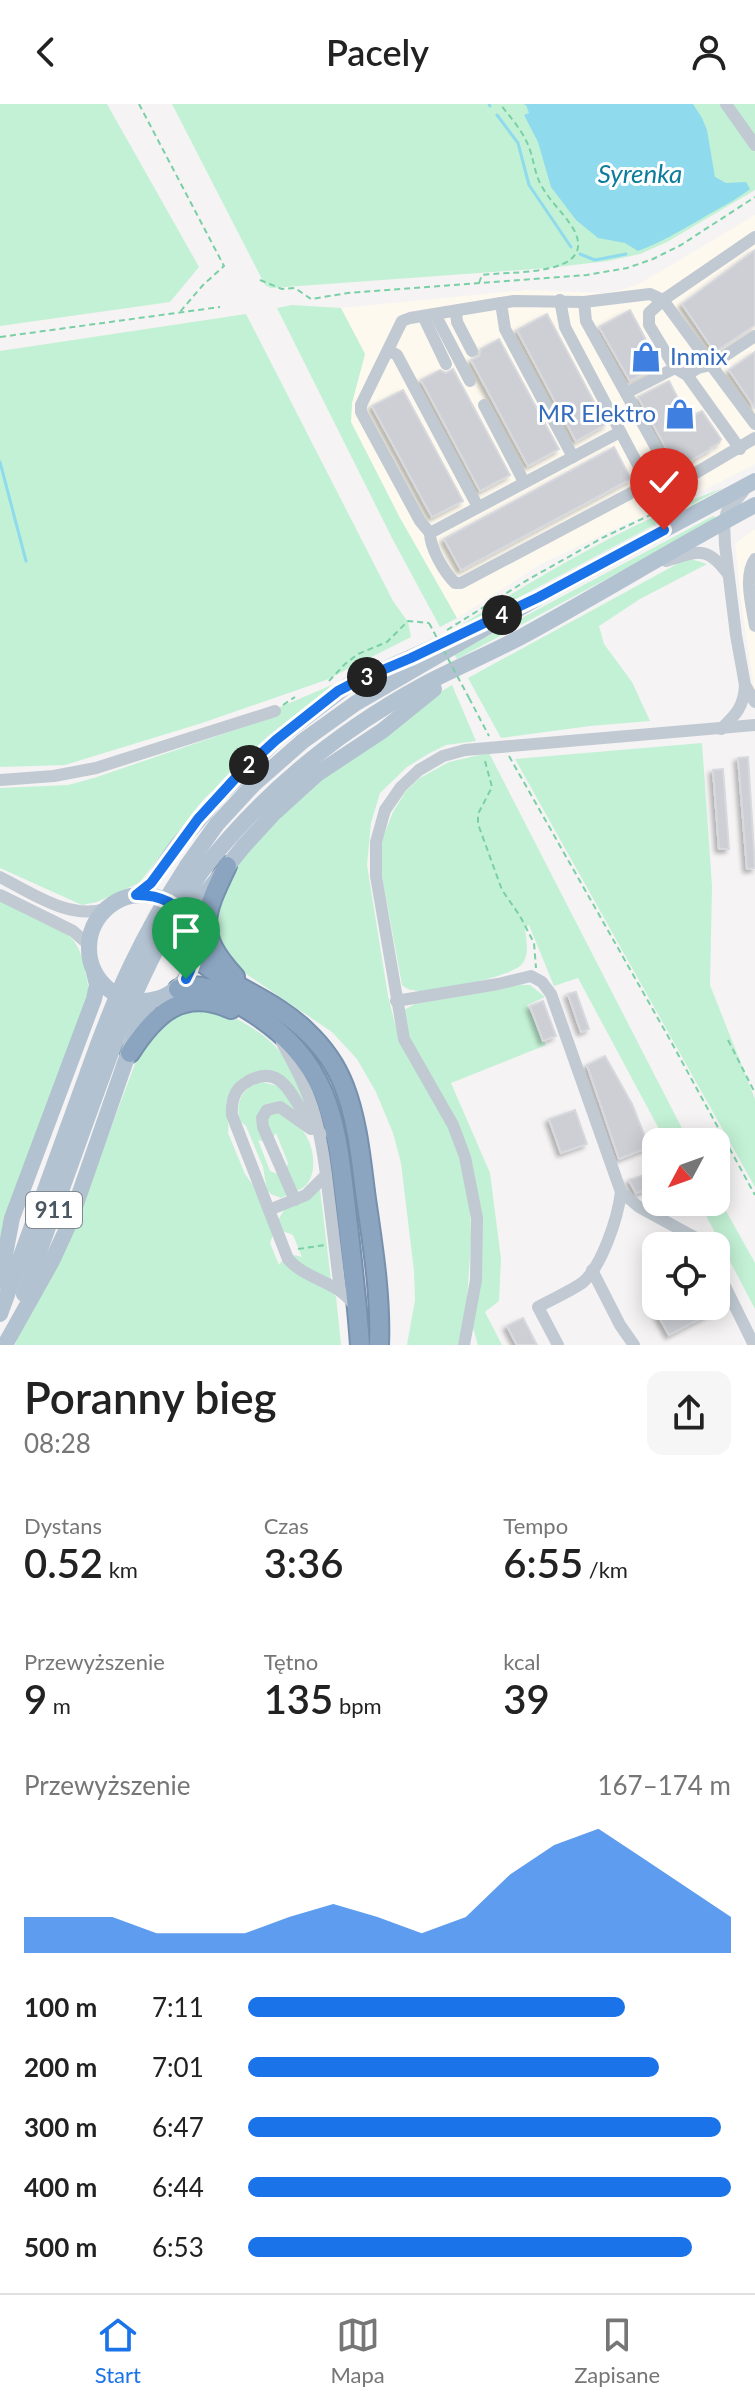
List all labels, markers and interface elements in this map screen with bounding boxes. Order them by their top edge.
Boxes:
icon: back [24,30,68,74]
text: Pacely [326,30,429,74]
icon: person [687,30,731,74]
water label: Syrenka [598,157,682,189]
shop icon: Inmix [629,340,663,374]
place label: Inmix [670,341,727,370]
shop icon: MR Elektro [663,397,697,431]
place label: MR Elektro [538,398,656,427]
pin [630,448,698,530]
icon: check [642,460,686,504]
pin: 4 [482,595,522,635]
text: 4 [496,601,508,628]
pin: 3 [347,657,387,697]
text: 3 [361,663,373,690]
pin: 2 [229,745,269,785]
text: 2 [243,751,255,778]
pin [152,897,220,979]
icon: arrive [164,909,208,953]
north arrow [642,1128,730,1216]
map controls [642,1128,730,1320]
road number: 911 [26,1192,82,1228]
button: locate [642,1232,730,1320]
text: Poranny bieg [24,1371,277,1423]
button: share [647,1371,731,1455]
text: 08:28 [24,1427,91,1459]
text: Dystans [24,1512,102,1539]
text: Czas [264,1512,309,1539]
text: Tempo [503,1512,568,1539]
text: 0.52 [24,1539,103,1587]
text: 3:36 [264,1539,343,1587]
text: 6:55 [503,1539,583,1587]
text: km [103,1556,138,1583]
text: /km [583,1556,628,1583]
text: Przewyższenie [24,1648,165,1675]
text: Tętno [264,1648,318,1675]
text: kcal [503,1648,541,1675]
text: 9 [24,1675,47,1723]
text: 135 [264,1675,333,1723]
text: 39 [503,1675,550,1723]
text: m [47,1692,71,1719]
text: bpm [333,1692,382,1719]
text: Przewyższenie [24,1769,190,1801]
text: 167–174 m [597,1769,731,1801]
text: 100 m [24,1991,97,2023]
text: 7:11 [152,1991,204,2023]
text: 200 m [24,2051,97,2083]
text: 7:01 [152,2051,204,2083]
text: 300 m [24,2111,97,2143]
text: 6:47 [152,2111,204,2143]
text: 400 m [24,2171,97,2203]
text: 6:44 [152,2171,204,2203]
text: 500 m [24,2231,97,2263]
text: 6:53 [152,2231,204,2263]
tab: Start [95,2313,141,2388]
tab: Mapa [330,2313,385,2388]
tab: Zapisane [574,2313,660,2388]

